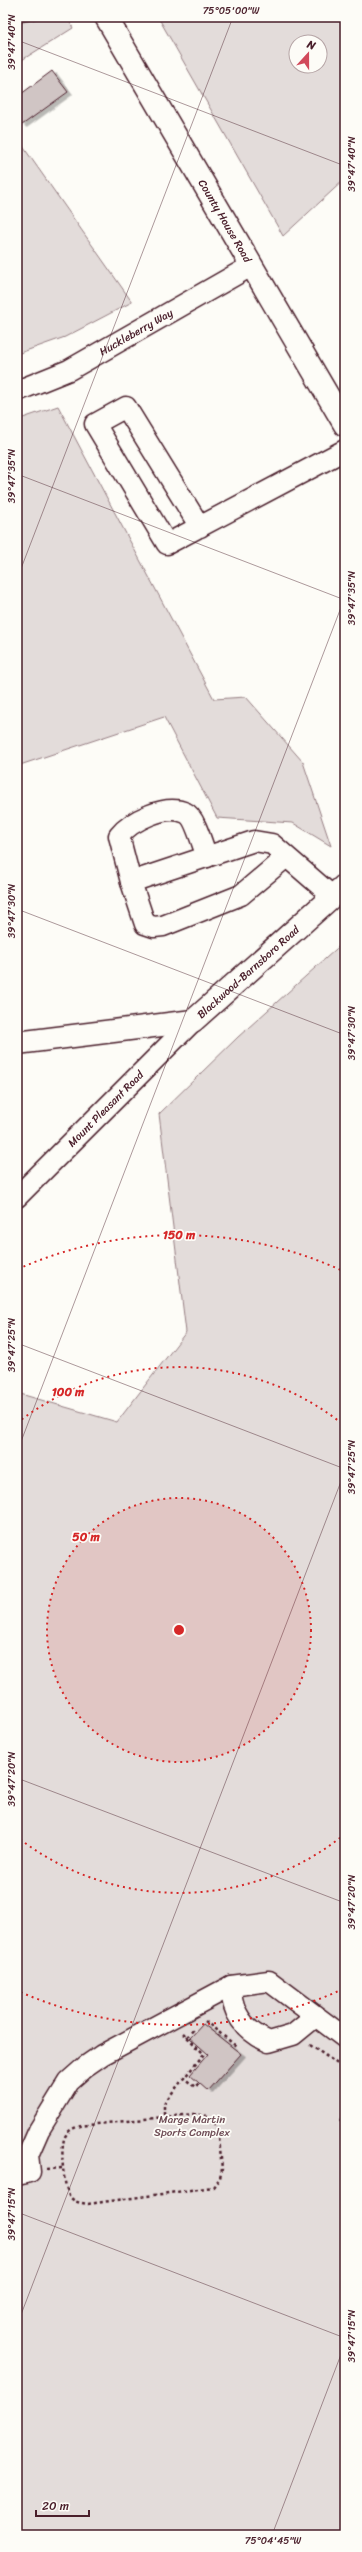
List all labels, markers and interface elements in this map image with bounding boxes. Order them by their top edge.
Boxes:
text: 75°05'00"W [203,2,260,20]
text: 39°47'40"N [3,14,21,70]
north arrow [288,34,328,74]
text: N [304,35,319,56]
text: 39°47'40"N [343,136,361,192]
street label: County House Road [193,175,258,267]
street label: Huckleberry Way [95,303,177,361]
text: 39°47'35"N [3,449,21,503]
text: 39°47'35"N [343,571,361,625]
text: 39°47'30"N [3,884,21,938]
street label: Blackwood-Barnsboro Road [192,920,304,1023]
text: 39°47'30"N [343,1006,361,1060]
street label: Mount Pleasant Road [63,1065,149,1151]
text: 150 m [163,1224,196,1246]
text: 39°47'25"N [3,1318,21,1372]
text: 100 m [52,1381,85,1403]
text: 39°47'25"N [343,1440,361,1494]
text: 50 m [72,1526,100,1548]
centre of rings [172,1623,186,1637]
text: 39°47'20"N [3,1752,21,1806]
text: 39°47'20"N [343,1875,361,1929]
park label: Marge Martin Sports Complex [154,2110,230,2142]
text: 39°47'15"N [3,2187,21,2241]
text: 39°47'15"N [343,2309,361,2363]
scale bar [36,2492,89,2518]
text: 20 m [42,2495,69,2517]
text: 75°04'45"W [245,2532,302,2550]

